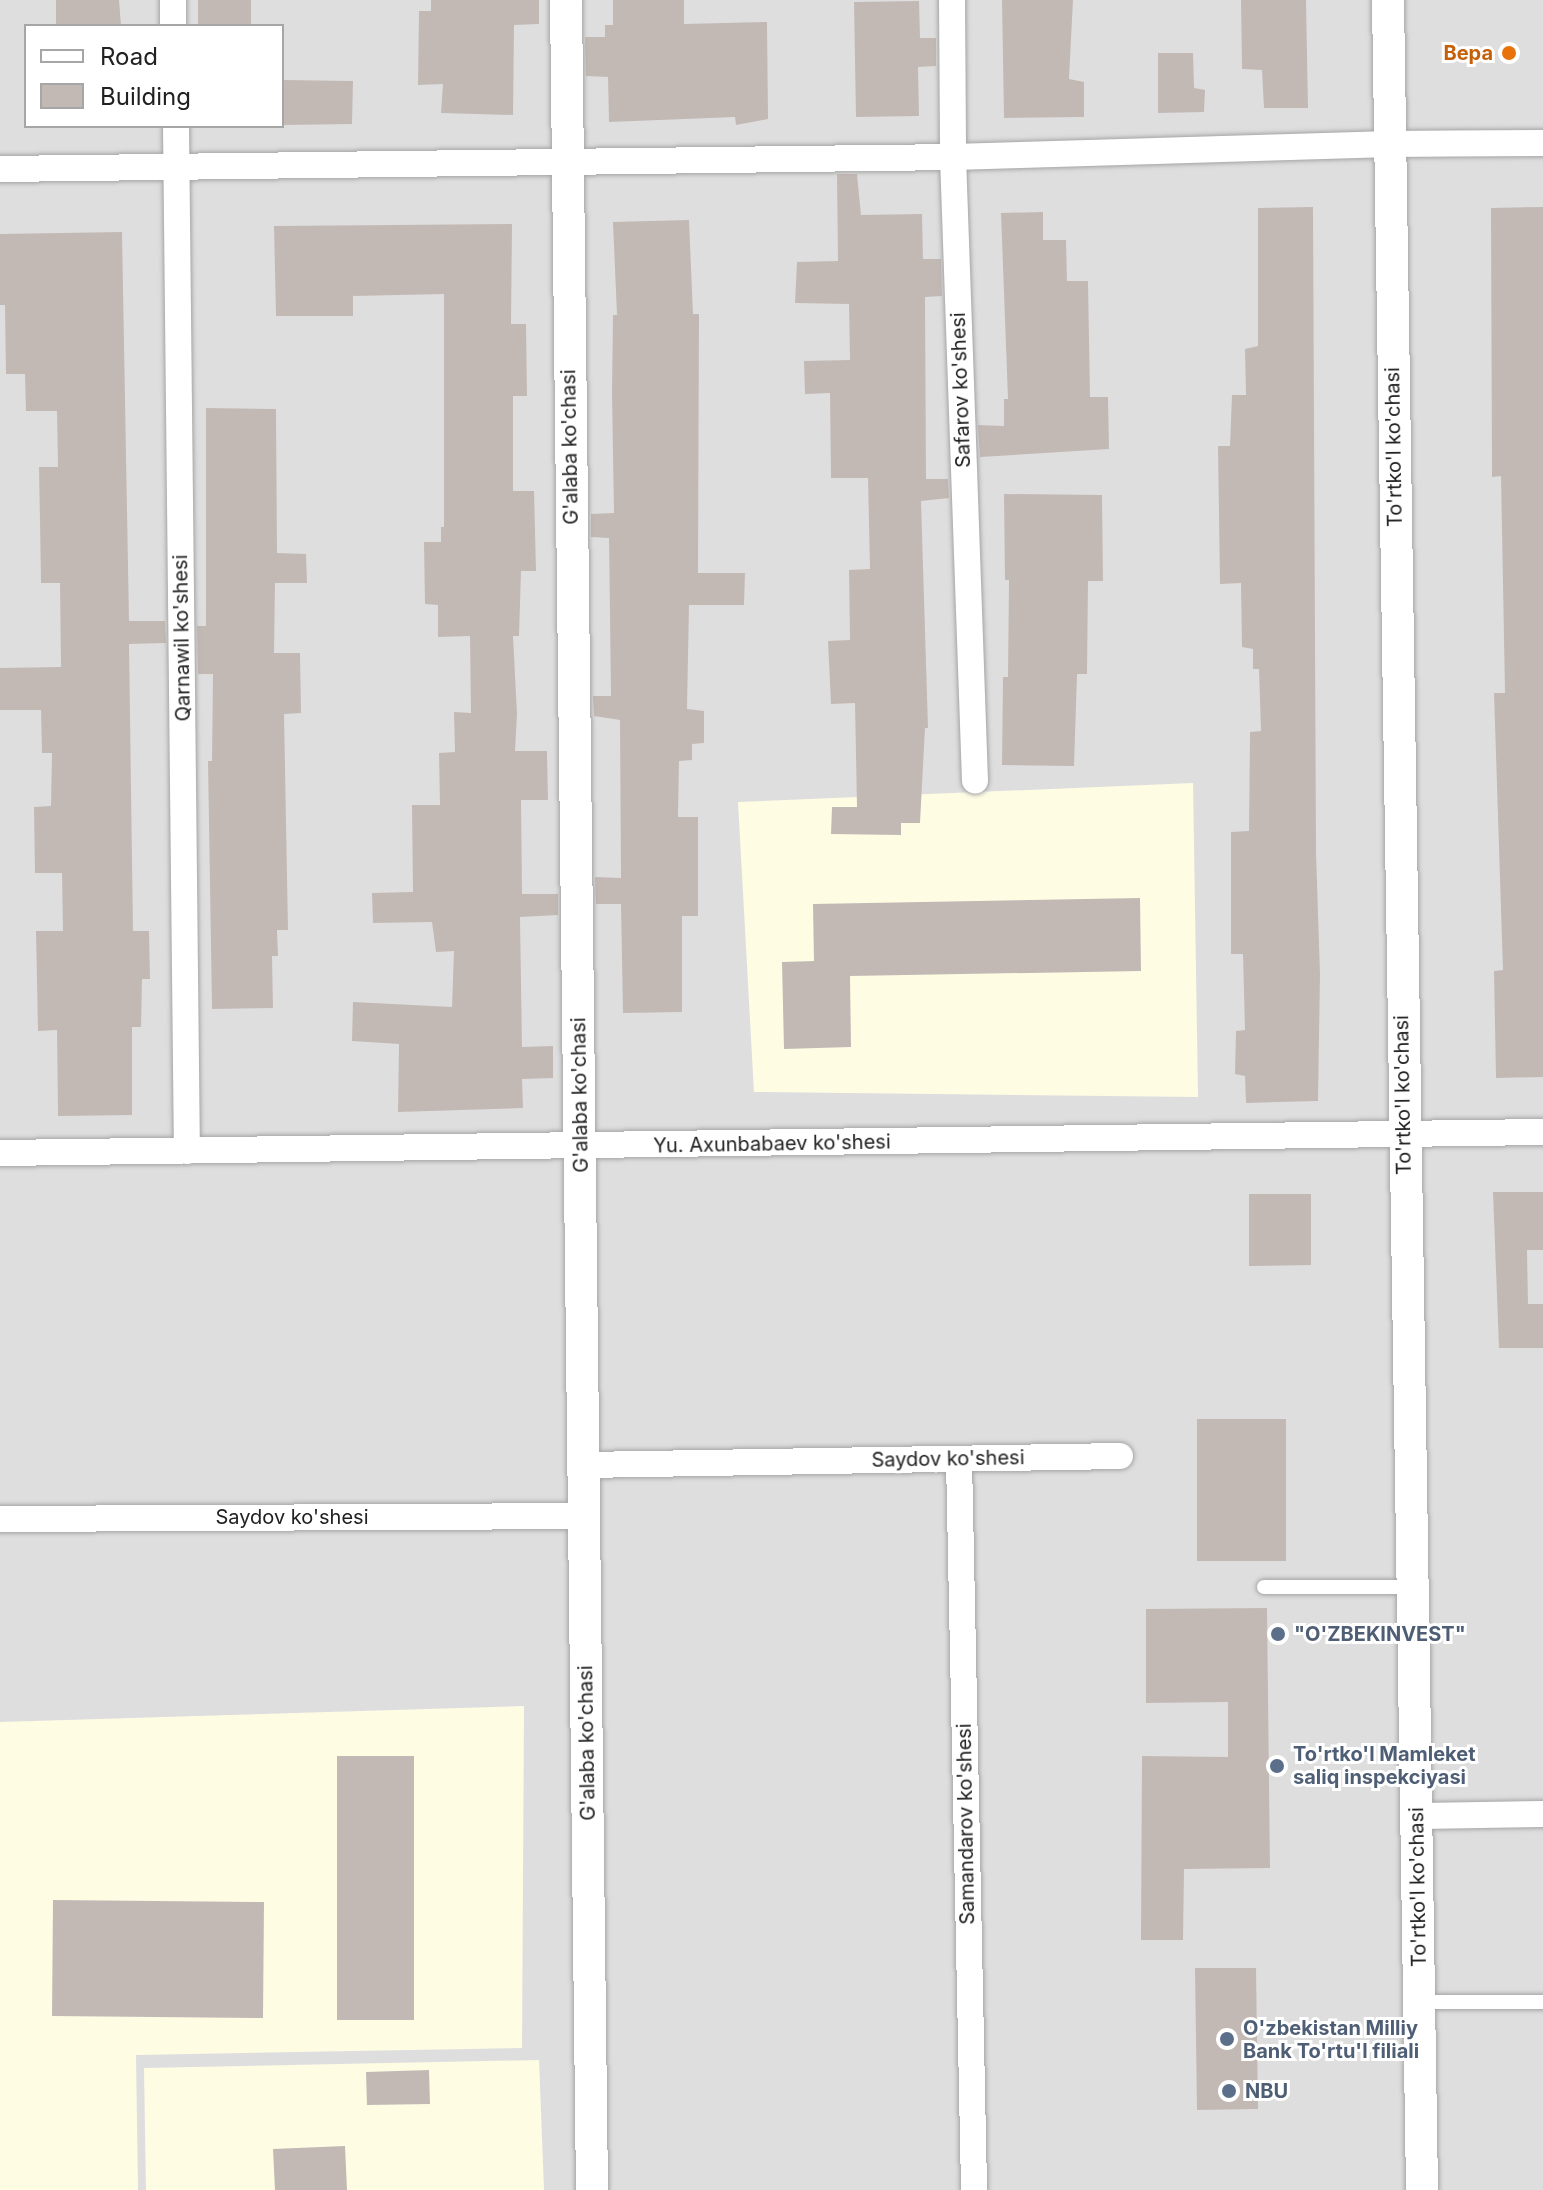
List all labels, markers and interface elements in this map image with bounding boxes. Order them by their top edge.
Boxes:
legend [24,24,284,128]
place label: Вера [1443,41,1493,65]
text: Road [100,42,158,71]
marker: Вера [1500,44,1518,62]
text: Building [100,82,191,111]
street label: Safarov ko'shesi [946,312,976,468]
street label: To'rtko'l ko'chasi [1381,367,1407,527]
street label: G'alaba ko'chasi [557,369,583,525]
street label: Qarnawil ko'shesi [169,554,195,722]
street label: To'rtko'l ko'chasi [1390,1015,1416,1175]
street label: G'alaba ko'chasi [567,1017,593,1173]
street label: Yu. Axunbabaev ko'shesi [653,1130,891,1158]
street label: Saydov ko'shesi [871,1446,1025,1472]
street label: Saydov ko'shesi [216,1505,368,1529]
place label: "O'ZBEKINVEST" [1294,1622,1466,1646]
marker: "O'ZBEKINVEST" [1269,1625,1287,1643]
street label: G'alaba ko'chasi [574,1665,600,1821]
street label: Samandarov ko'shesi [952,1723,980,1925]
place label: To'rtko'l Mamleket saliq inspekciyasi [1293,1742,1476,1789]
marker: To'rtko'l Mamleket saliq inspekciyasi [1268,1757,1286,1775]
street label: To'rtko'l ko'chasi [1405,1807,1431,1967]
place label: O'zbekistan Milliy Bank To'rtu'l filiali [1243,2016,1419,2063]
marker: O'zbekistan Milliy Bank To'rtu'l filiali [1218,2030,1236,2048]
place label: NBU [1245,2079,1288,2103]
marker: NBU [1220,2082,1238,2100]

